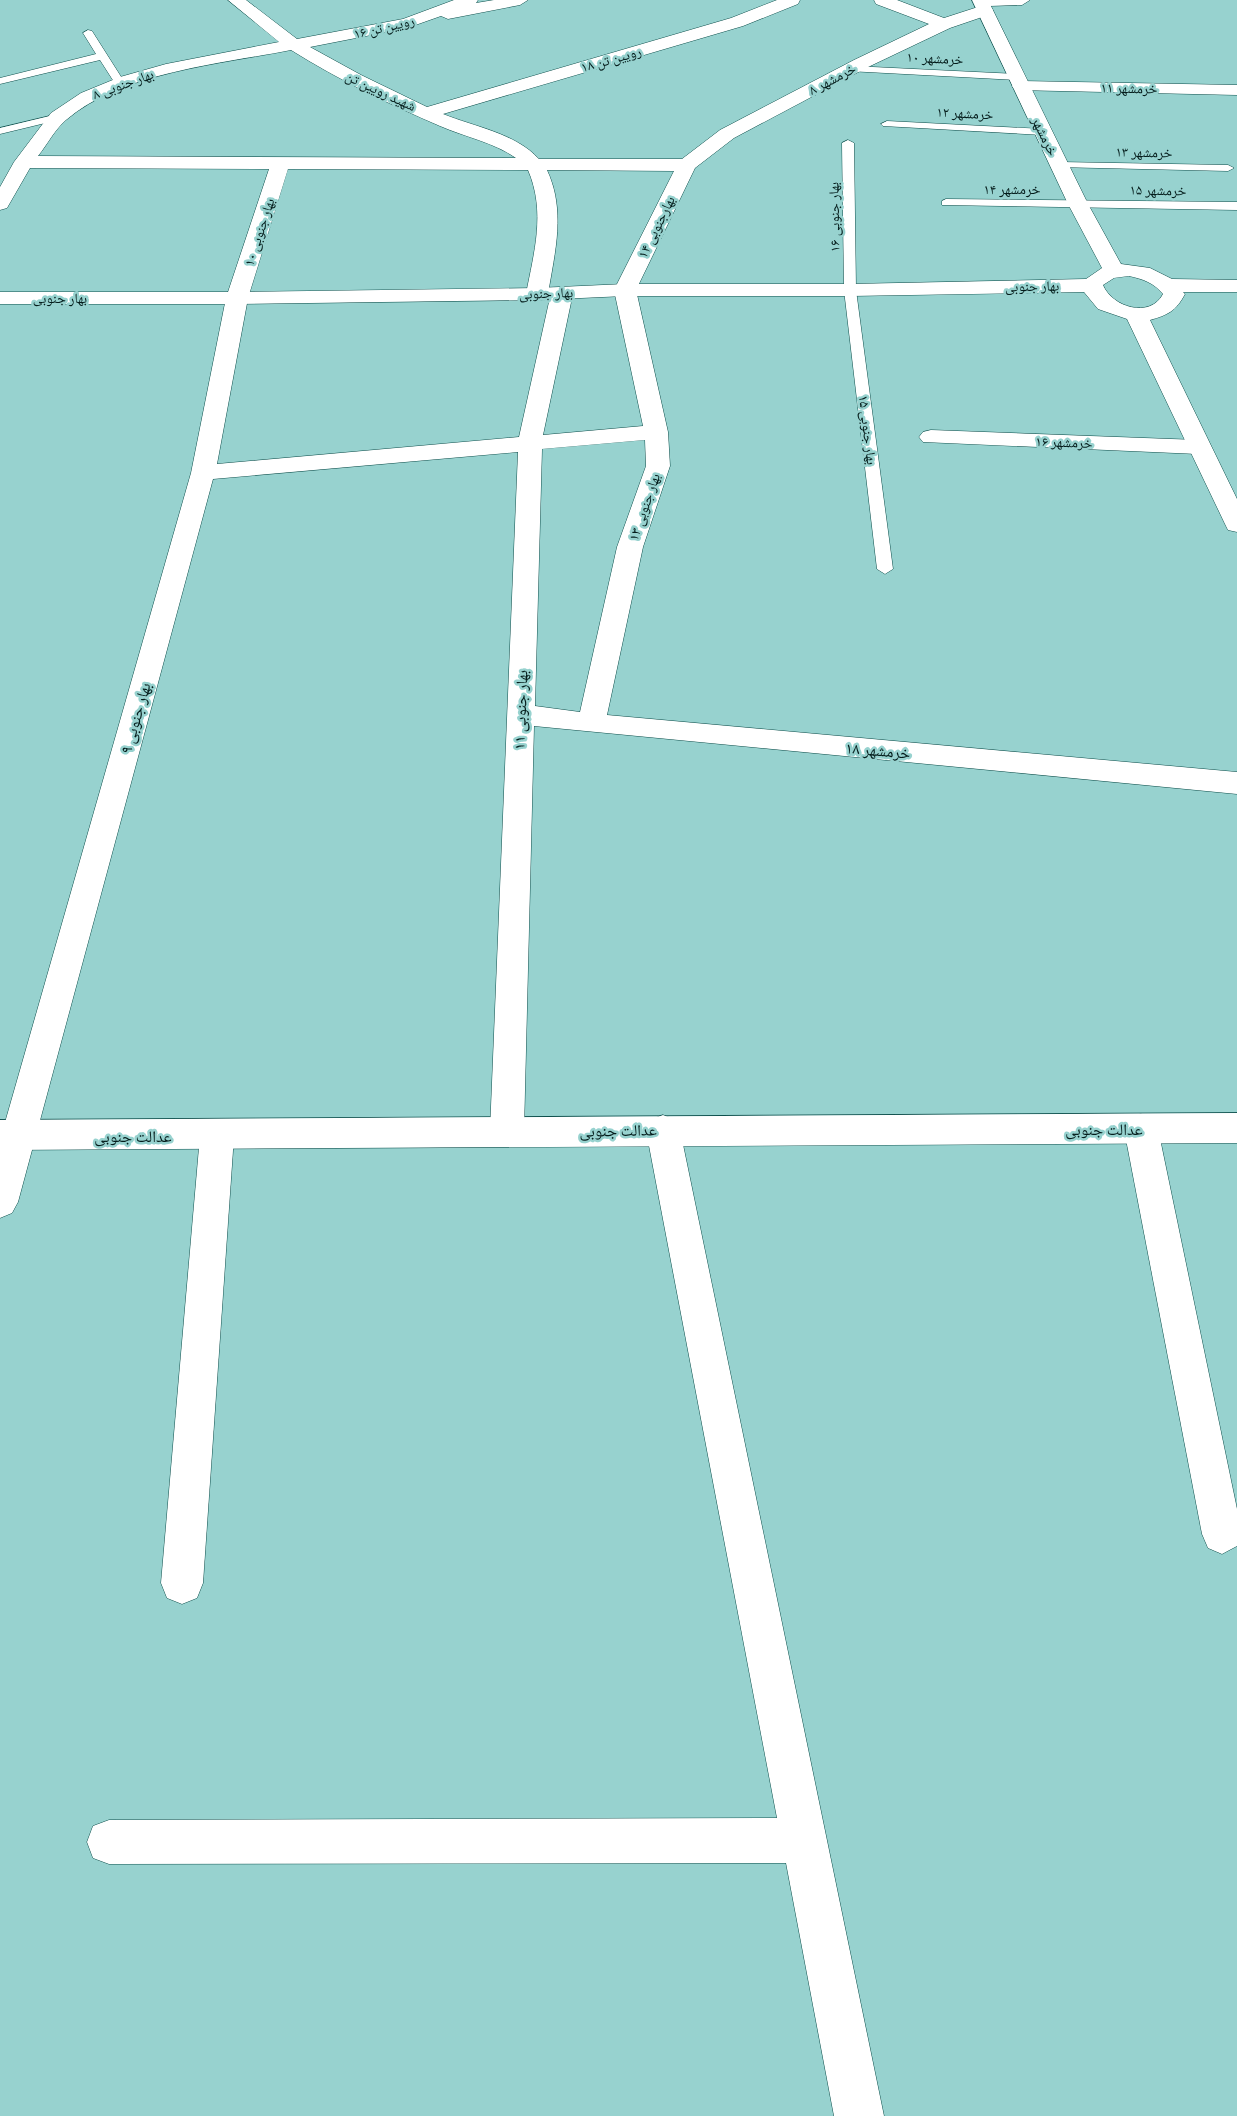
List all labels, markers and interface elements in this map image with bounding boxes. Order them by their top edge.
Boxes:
street label: رویین تن ۱۶ [352,12,416,43]
street label: رویین تن ۱۸ [579,43,643,76]
street label: خرمشهر ۱۰ [906,49,964,68]
street label: خرمشهر ۸ [806,60,859,99]
street label: بهار جنوبی ۸ [90,66,156,103]
street label: شهید رویین تن [343,68,419,115]
street label: خرمشهر ۱۱ [1100,80,1158,97]
street label: خرمشهر ۱۲ [936,104,994,123]
street label: خرمشهر [1027,113,1061,159]
street label: خرمشهر ۱۳ [1115,144,1173,161]
street label: خرمشهر ۱۴ [983,181,1041,198]
street label: بهار جنوبی ۱۶ [825,182,844,252]
street label: خرمشهر ۱۵ [1129,182,1187,199]
street label: بهارجنوبی ۱۴ [634,193,679,261]
street label: بهار جنوبی ۱۰ [241,196,278,268]
street label: بهار جنوبی [1005,278,1059,295]
street label: بهار جنوبی [519,284,574,303]
street label: بهار جنوبی [33,290,87,307]
street label: بهار جنوبی ۱۵ [855,394,880,466]
street label: خرمشهر ۱۶ [1035,433,1093,452]
street label: بهار جنوبی ۱۳ [625,471,664,543]
street label: بهار جنوبی ۱۱ [510,670,532,750]
street label: بهار جنوبی ۹ [116,680,156,756]
street label: خرمشهر ۱۸ [845,738,911,763]
street label: عدالت جنوبی [579,1120,657,1142]
street label: عدالت جنوبی [1065,1120,1143,1140]
street label: عدالت جنوبی [94,1127,172,1147]

